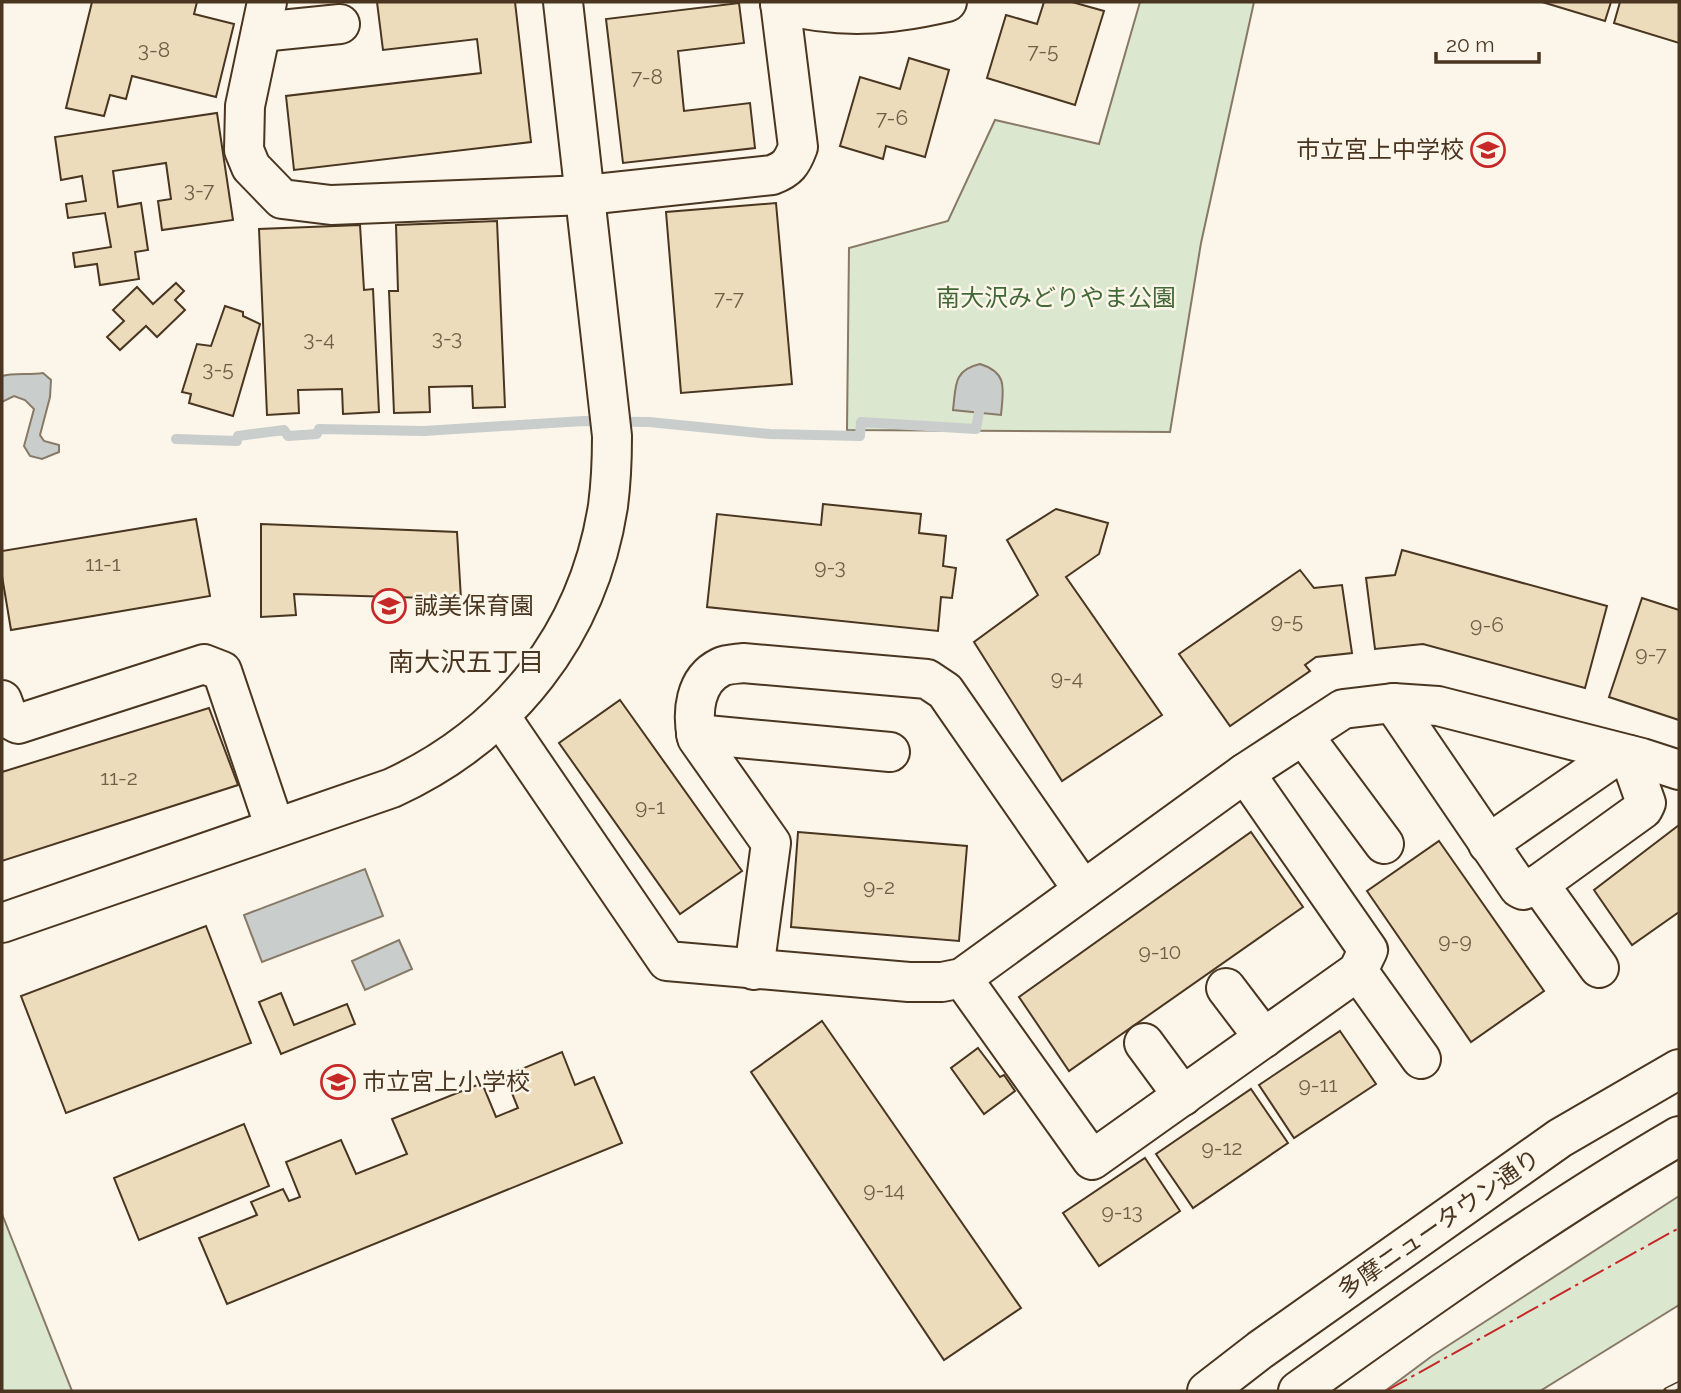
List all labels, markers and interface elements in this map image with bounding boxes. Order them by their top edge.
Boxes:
scale bar [1436,21,1539,65]
text: 20 m [1446,32,1494,57]
house number: 3-8 [138,37,170,62]
house number: 7-5 [1028,38,1058,63]
house number: 7-8 [631,64,663,89]
house number: 7-6 [876,105,908,130]
school or university icon: 市立宮上中学校 [1469,131,1507,169]
place label: 市立宮上中学校 [1296,135,1464,164]
house number: 3-7 [184,177,215,202]
park label: 南大沢みどりやま公園 [936,283,1176,312]
house number: 7-7 [714,285,745,310]
house number: 3-3 [432,325,462,350]
house number: 3-4 [303,326,335,351]
house number: 3-5 [202,356,234,381]
house number: 11-1 [85,551,121,576]
house number: 9-3 [814,554,846,579]
school or university icon: 誠美保育園 [370,587,408,625]
place label: 誠美保育園 [414,591,534,620]
house number: 9-5 [1271,608,1303,633]
house number: 9-6 [1470,612,1504,637]
house number: 9-7 [1635,641,1668,666]
district label: 南大沢五丁目 [388,647,544,677]
house number: 9-4 [1051,665,1083,690]
house number: 11-2 [100,765,138,790]
house number: 9-1 [635,794,665,819]
house number: 9-2 [863,874,895,899]
house number: 9-9 [1438,928,1472,953]
house number: 9-10 [1139,939,1181,964]
school or university icon: 市立宮上小学校 [319,1063,357,1101]
place label: 市立宮上小学校 [362,1067,530,1096]
house number: 9-11 [1298,1072,1338,1097]
house number: 9-12 [1202,1135,1242,1160]
street label: 多摩ニュータウン通り [1332,1143,1545,1304]
house number: 9-14 [863,1177,905,1202]
house number: 9-13 [1101,1199,1143,1224]

